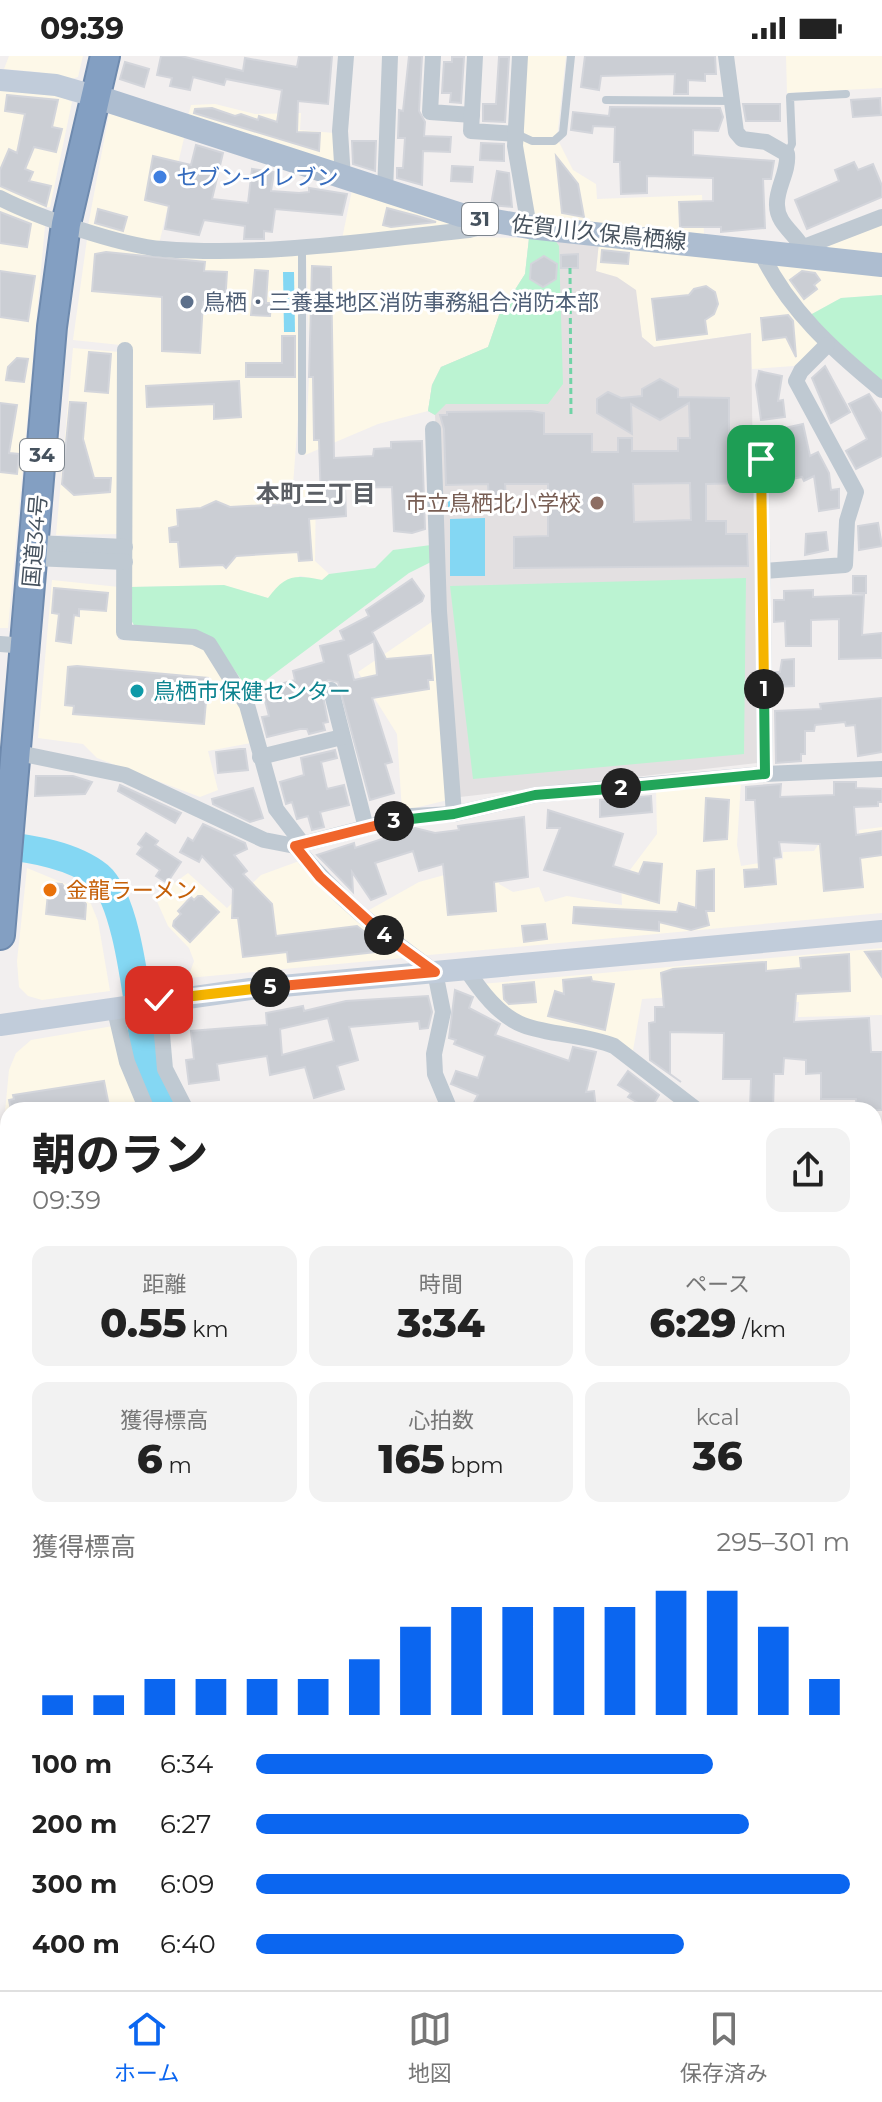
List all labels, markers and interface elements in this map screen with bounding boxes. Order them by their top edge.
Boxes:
text: 09:39 [40,10,124,47]
place label: セブン-イレブン [176,164,338,191]
marker: セブン-イレブン [151,168,169,186]
road number: 31 [462,203,498,235]
street label: 佐賀川久保鳥栖線 [510,210,688,256]
place label: 鳥栖・三養基地区消防事務組合消防本部 [203,289,599,316]
marker: 鳥栖・三養基地区消防事務組合消防本部 [178,293,196,311]
pin [727,425,795,493]
icon: arrive [739,437,783,481]
road number: 34 [20,439,64,471]
district label: 本町三丁目 [256,479,376,508]
place label: 市立鳥栖北小学校 [405,490,581,517]
street label: 国道34号 [18,494,52,588]
marker: 市立鳥栖北小学校 [588,494,606,512]
pin: 1 [744,669,784,709]
text: 1 [760,675,768,702]
place label: 鳥栖市保健センター [153,678,351,705]
marker: 鳥栖市保健センター [128,682,146,700]
pin: 2 [601,768,641,808]
text: 2 [615,774,627,801]
pin: 3 [374,801,414,841]
text: 3 [387,807,401,834]
place label: 金龍ラーメン [66,877,197,904]
marker: 金龍ラーメン [41,881,59,899]
pin: 4 [364,915,404,955]
text: 4 [376,921,392,948]
pin [125,966,193,1034]
pin: 5 [250,967,290,1007]
text: 5 [263,973,277,1000]
icon: check [137,978,181,1022]
text: 朝のラン [32,1127,208,1181]
button: share [766,1128,850,1212]
text: 09:39 [32,1184,101,1216]
text: 距離 [142,1271,186,1298]
text: 時間 [419,1271,463,1298]
text: ペース [685,1271,750,1298]
text: 0.55 [100,1298,187,1347]
text: 3:34 [397,1298,485,1347]
text: 6:29 [649,1298,736,1347]
text: km [187,1316,229,1343]
text: /km [736,1316,786,1343]
text: kcal [696,1404,740,1431]
text: 獲得標高 [120,1407,208,1434]
text: 心拍数 [408,1407,474,1434]
text: 36 [693,1431,743,1480]
text: 6 [137,1434,163,1483]
text: 165 [378,1434,445,1483]
text: m [163,1452,192,1479]
text: bpm [445,1452,504,1479]
text: 295–301 m [717,1526,850,1558]
text: 獲得標高 [32,1531,136,1563]
text: 100 m [32,1748,112,1780]
text: 6:34 [160,1748,213,1780]
text: 200 m [32,1808,117,1840]
text: 6:27 [160,1808,211,1840]
text: 300 m [32,1868,117,1900]
text: 6:09 [160,1868,214,1900]
text: 400 m [32,1928,120,1960]
text: 6:40 [160,1928,216,1960]
tab: ホーム [114,2007,179,2087]
tab: 地図 [408,2007,452,2087]
tab: 保存済み [680,2007,768,2087]

